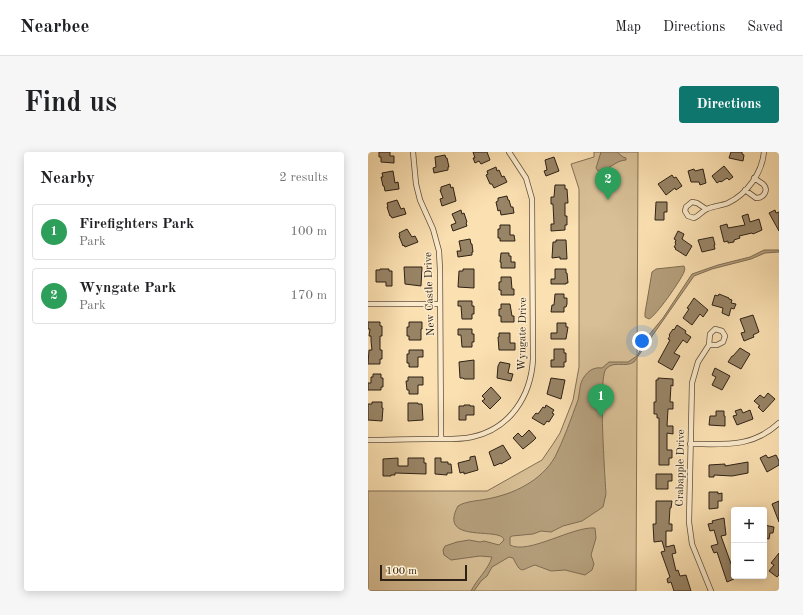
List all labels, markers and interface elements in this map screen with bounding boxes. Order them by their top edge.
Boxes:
text: Nearbee [20,18,89,37]
text: Map [615,20,641,34]
text: Directions [663,20,725,34]
text: Saved [747,20,783,34]
button: Directions [679,86,779,123]
text: Find us [24,90,117,118]
pin: 2 [595,167,621,200]
text: Nearby [40,170,95,187]
text: 2 results [279,171,328,184]
text: Firefighters Park [79,217,194,232]
text: 1 [50,225,58,238]
text: 100 m [290,225,327,238]
text: Park [79,235,106,248]
street label: New Castle Drive [423,252,437,336]
text: Wyngate Park [79,281,176,296]
text: 2 [50,289,58,302]
text: 170 m [290,289,327,302]
street label: Wyngate Drive [517,297,529,371]
text: Park [79,299,106,312]
your location [632,331,652,351]
pin: 1 [588,384,614,417]
street label: Crabapple Drive [675,429,687,507]
map controls [731,507,767,579]
button: + [731,507,767,543]
button: − [731,543,767,579]
scale bar [380,563,467,582]
text: 100 m [386,566,417,577]

